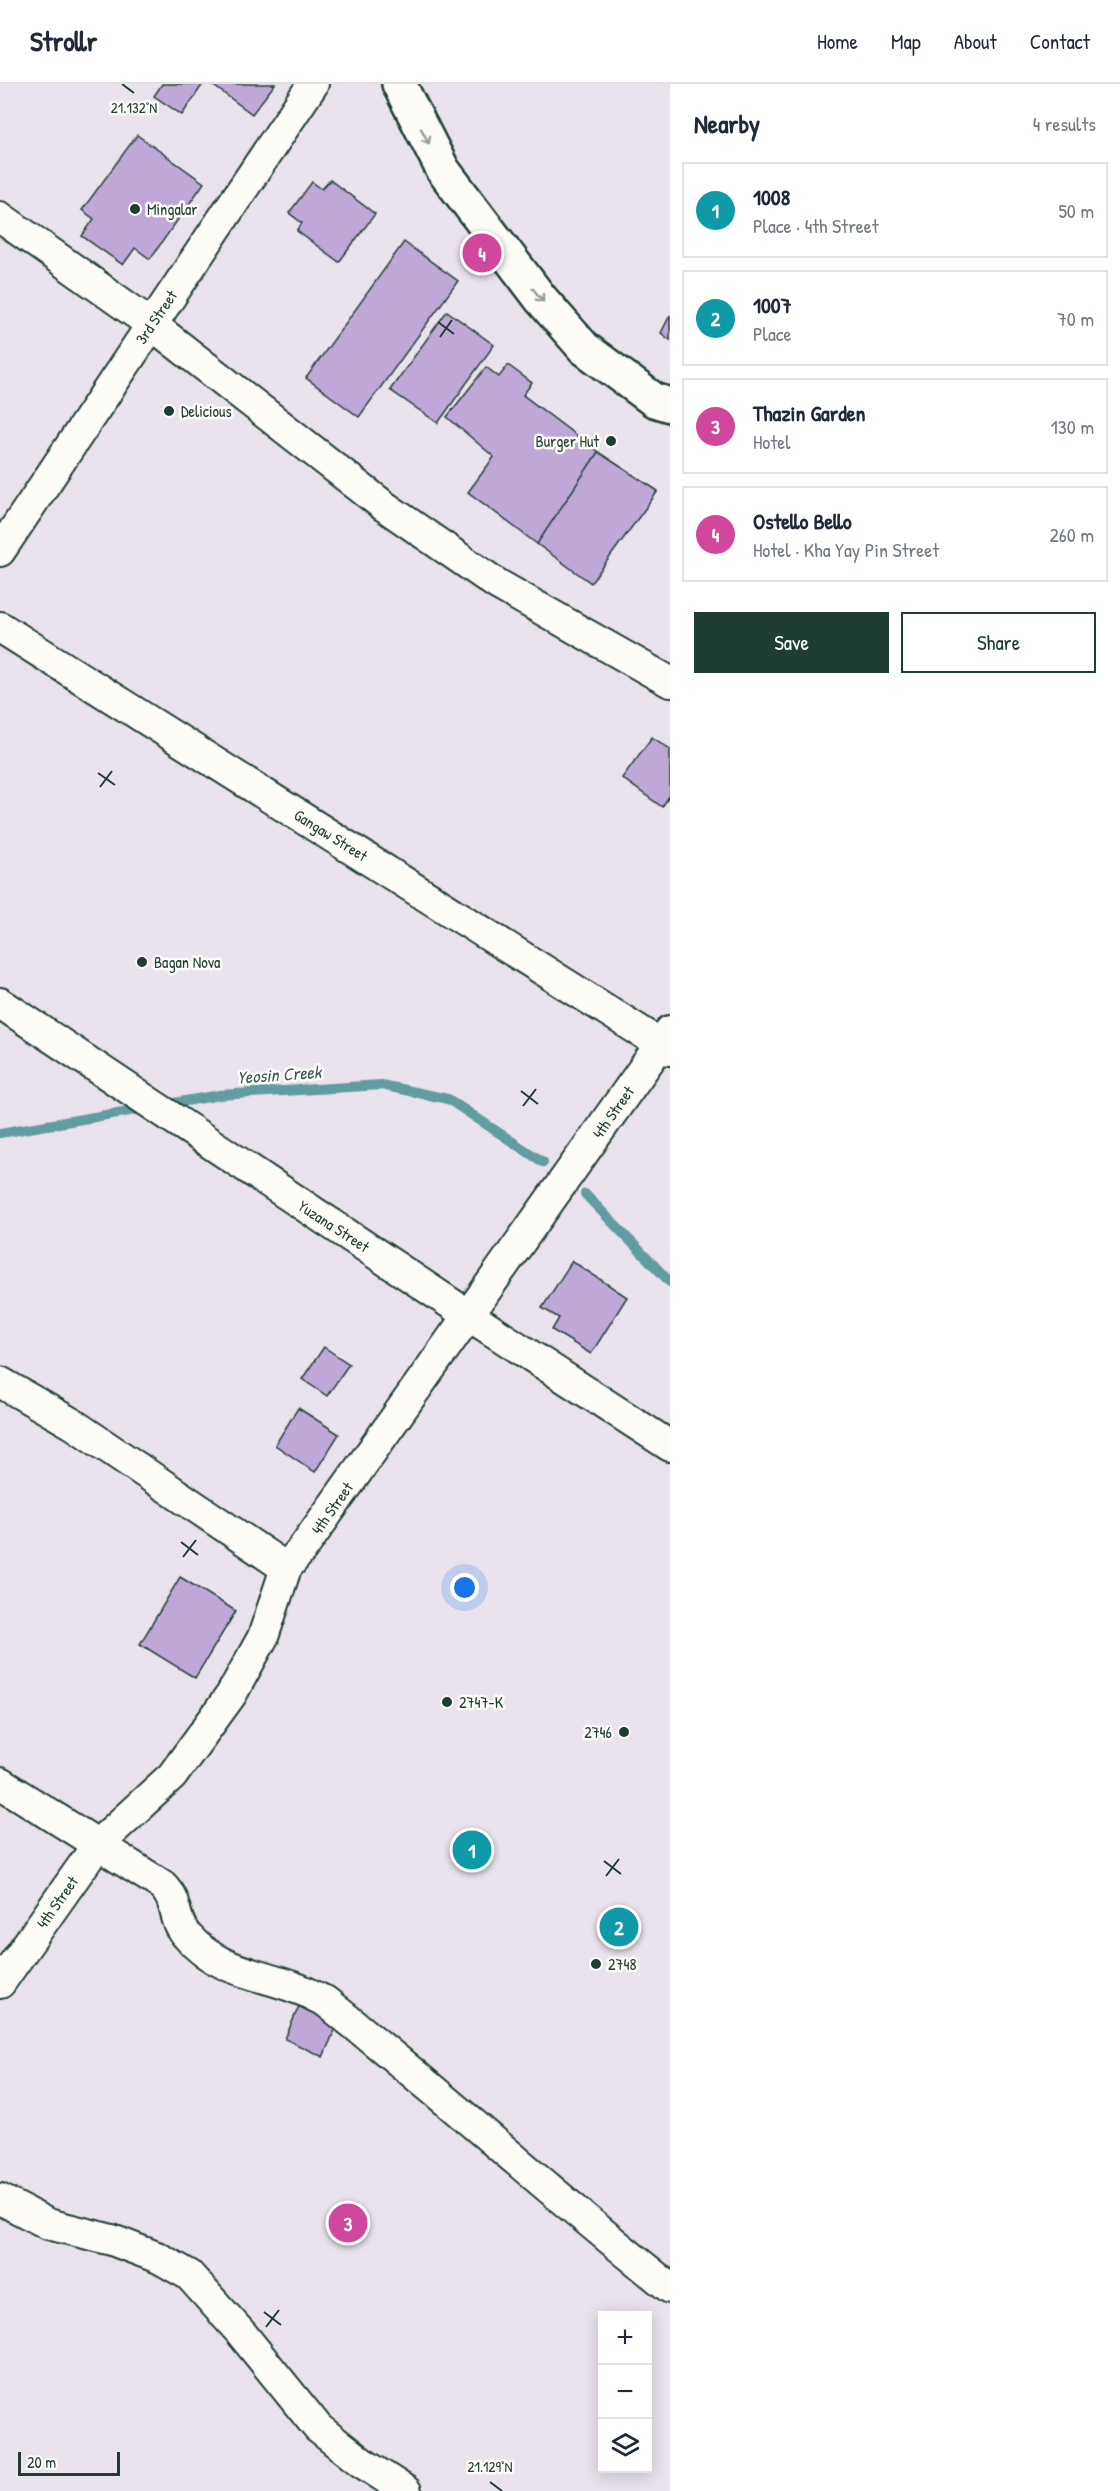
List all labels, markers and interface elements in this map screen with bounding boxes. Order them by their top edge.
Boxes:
text: Strollr [30,22,97,60]
text: Home [817,27,858,56]
text: Map [891,27,921,56]
text: About [954,27,997,56]
text: Contact [1030,27,1090,56]
text: 21.132°N [111,97,157,118]
text: Nearby [694,106,760,141]
text: 4 results [1033,110,1096,137]
one-way arrow [420,127,431,145]
text: 1008 [753,182,790,212]
text: 1 [712,197,719,224]
text: 50 m [1058,197,1094,224]
place label: Mingalar [147,198,197,220]
marker: Mingalar [128,202,142,216]
text: Place · 4th Street [753,212,879,239]
pin: 4 [462,230,502,276]
street label: 3rd Street [130,285,182,348]
one-way arrow [532,287,545,303]
text: 1007 [753,290,792,320]
text: 2 [711,305,720,332]
text: 70 m [1057,305,1094,332]
text: Place [753,320,792,347]
text: Thazin Garden [753,398,865,428]
place label: Delicious [181,400,232,422]
marker: Delicious [162,404,176,418]
text: 3 [711,413,720,440]
text: 130 m [1051,413,1094,440]
text: Hotel [753,428,791,455]
place label: Burger Hut [536,430,599,452]
marker: Burger Hut [604,434,618,448]
text: Ostello Bello [753,506,852,536]
text: 4 [712,521,719,548]
text: 260 m [1050,521,1094,548]
text: Hotel · Kha Yay Pin Street [753,536,939,563]
button: Save [694,612,889,673]
button: Share [901,612,1096,673]
street label: Gangaw Street [290,804,372,867]
place label: Bagan Nova [154,951,220,973]
marker: Bagan Nova [135,955,149,969]
water label: Yeosin Creek [236,1059,323,1090]
street label: 4th Street [587,1081,639,1143]
street label: Yuzana Street [294,1195,374,1258]
street label: 4th Street [306,1477,358,1539]
your location [450,1573,479,1602]
place label: 2747-K [459,1691,504,1713]
marker: 2747-K [440,1695,454,1709]
place label: 2746 [584,1721,612,1743]
marker: 2746 [617,1725,631,1739]
pin: 1 [452,1828,492,1872]
street label: 4th Street [31,1871,83,1933]
pin: 2 [600,1904,638,1950]
place label: 2748 [608,1953,636,1975]
marker: 2748 [589,1957,603,1971]
pin: 3 [328,2200,368,2246]
map controls [598,2311,652,2473]
button: + [598,2311,652,2365]
button: − [598,2365,652,2419]
button: layers [598,2419,652,2473]
scale bar [18,2449,120,2476]
text: 20 m [27,2451,56,2473]
text: 21.129°N [467,2456,513,2477]

